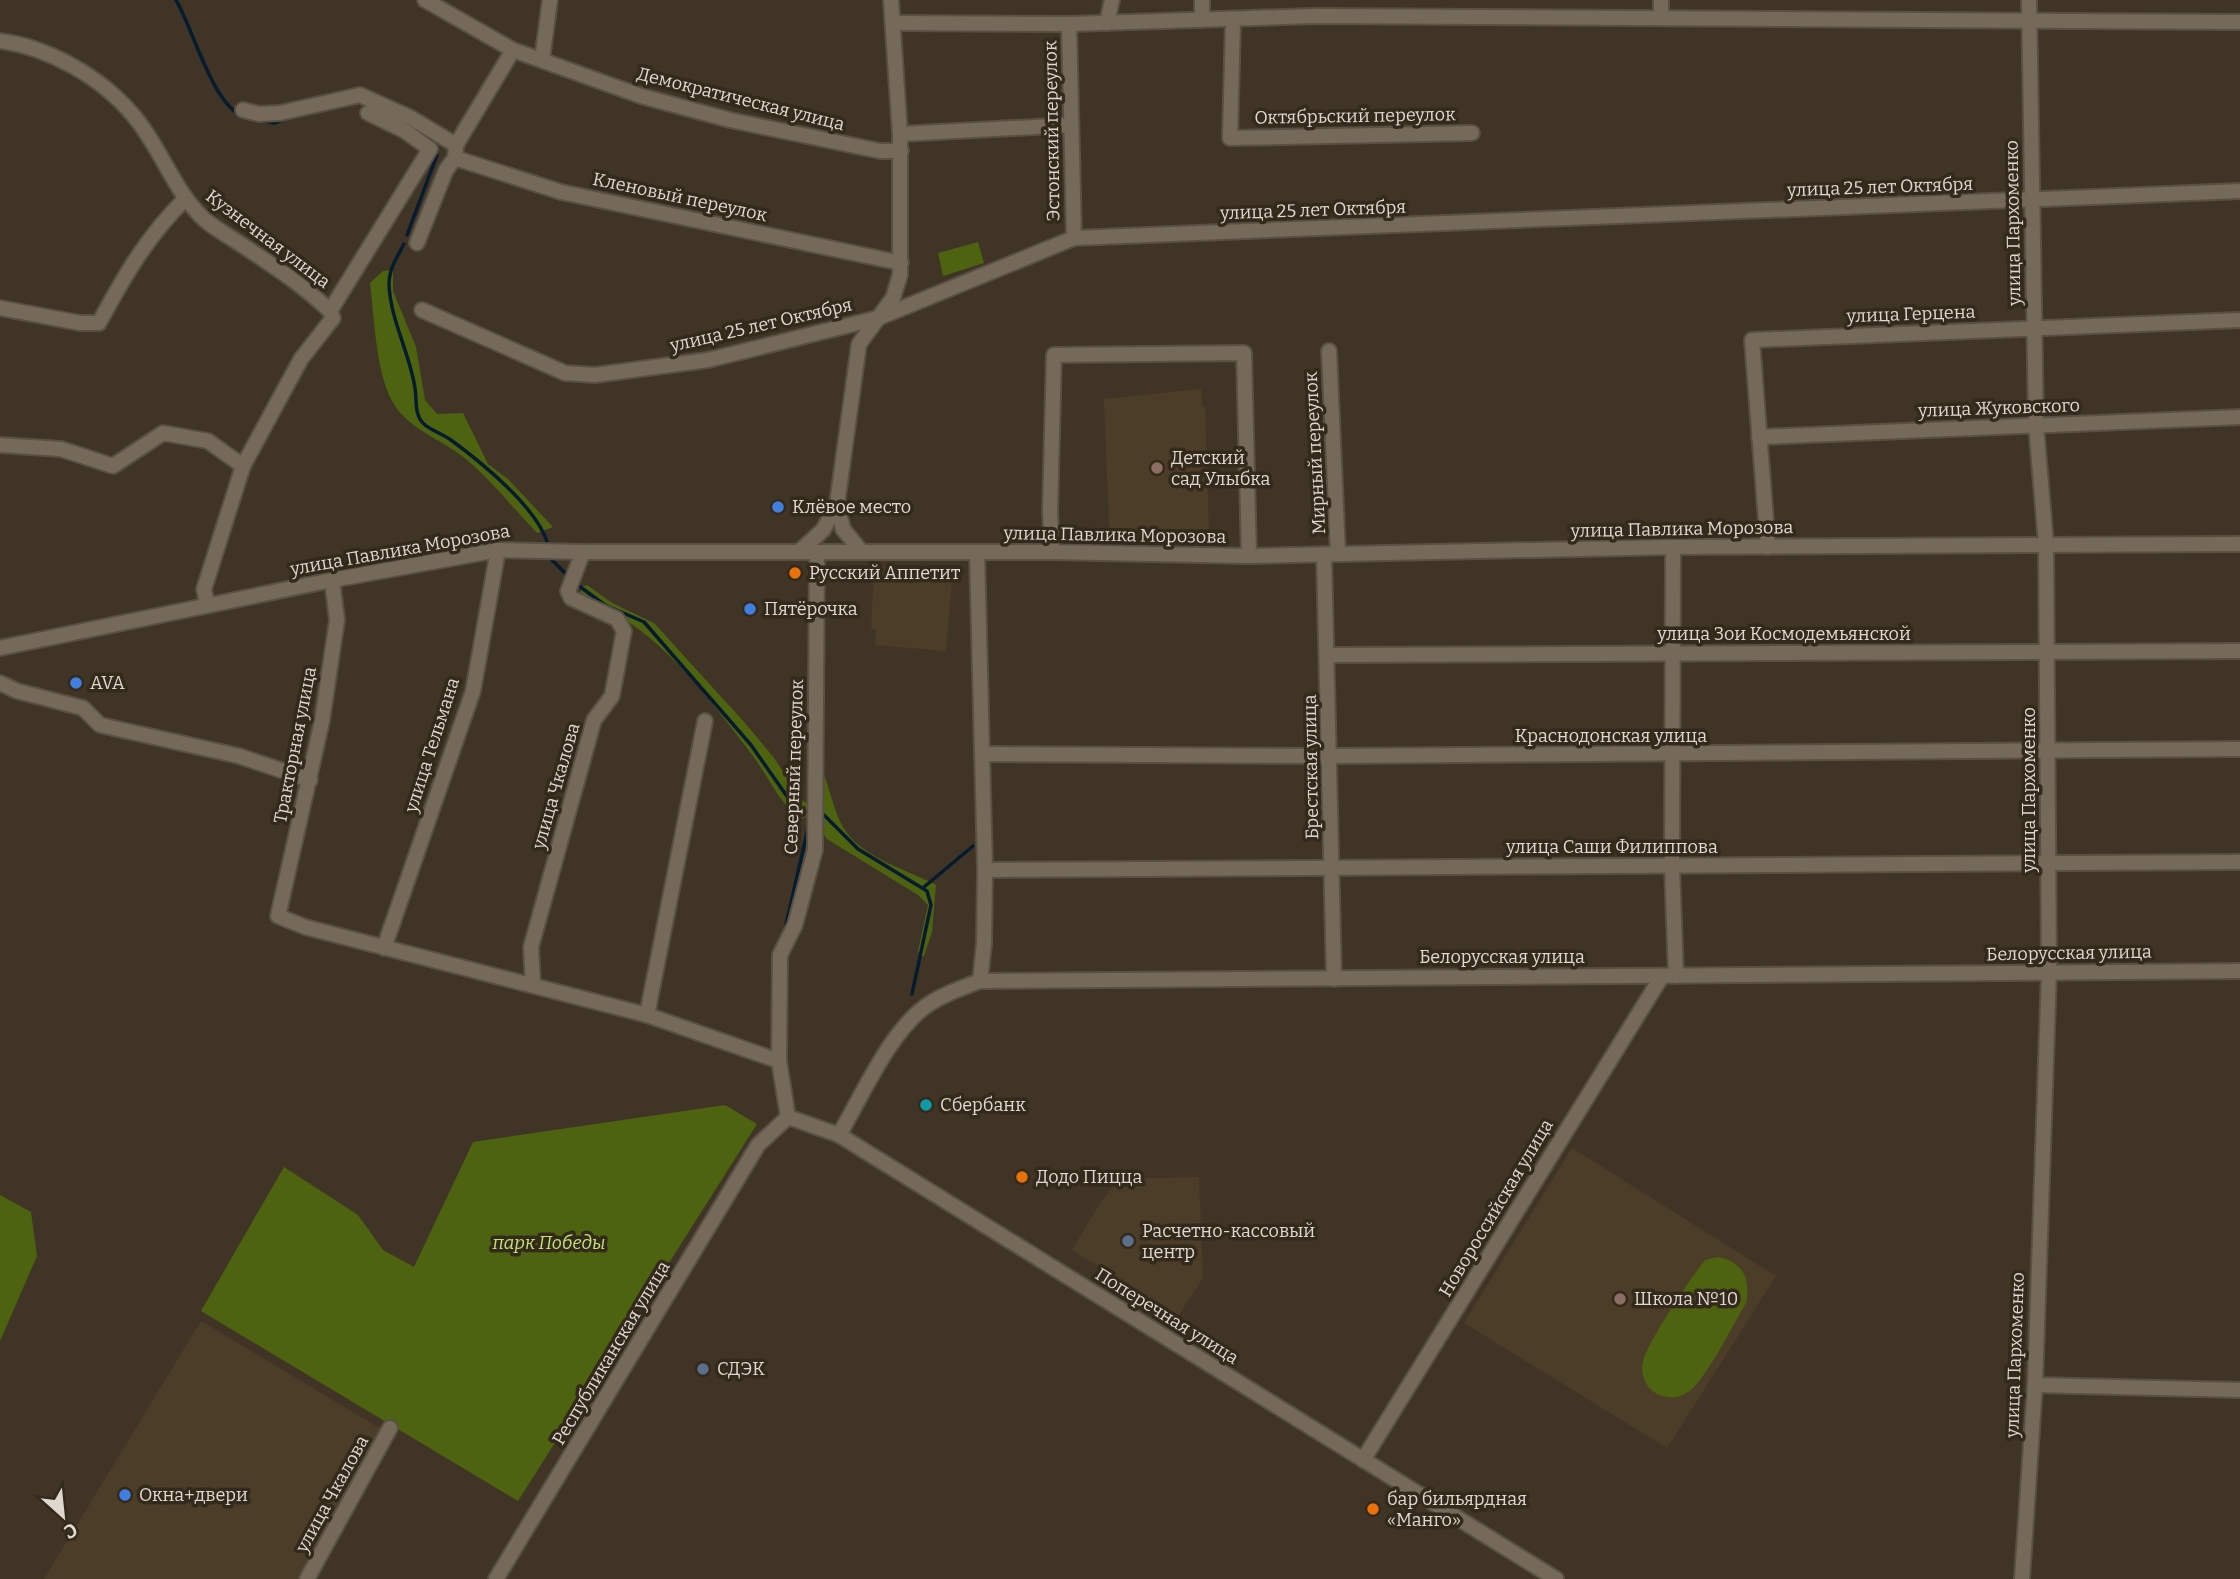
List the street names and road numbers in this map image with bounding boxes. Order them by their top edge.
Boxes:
street label: Эстонский переулок [1039,40,1065,222]
street label: Демократическая улица [635,63,847,135]
street label: Октябрьский переулок [1254,103,1456,129]
street label: улица Пархоменко [2001,140,2025,307]
street label: Кленовый переулок [591,168,770,226]
street label: улица 25 лет Октября [1786,173,1973,201]
street label: Кузнечная улица [201,185,335,293]
street label: улица 25 лет Октября [1219,196,1406,224]
street label: улица 25 лет Октября [667,293,854,357]
street label: улица Герцена [1845,301,1976,327]
street label: Мирный переулок [1300,371,1330,535]
street label: улица Жуковского [1917,394,2080,422]
street label: улица Павлика Морозова [1569,516,1794,542]
street label: улица Павлика Морозова [287,520,512,580]
street label: улица Павлика Морозова [1002,522,1227,548]
street label: улица Зои Космодемьянской [1656,623,1911,645]
street label: Тракторная улица [269,665,321,825]
street label: улица Тельмана [400,675,464,816]
street label: Северный переулок [780,678,808,855]
street label: Брестская улица [1299,694,1323,840]
street label: улица Пархоменко [2018,707,2040,874]
street label: улица Чкалова [527,720,585,853]
street label: Краснодонская улица [1515,725,1707,747]
street label: улица Саши Филиппова [1505,836,1718,858]
street label: Белорусская улица [1986,941,2152,965]
street label: Белорусская улица [1419,946,1585,968]
street label: Новороссийская улица [1434,1115,1558,1301]
street label: Республиканская улица [547,1257,675,1449]
street label: Поперечная улица [1091,1263,1243,1369]
street label: улица Пархоменко [2001,1272,2029,1439]
street label: улица Чкалова [290,1432,373,1557]

